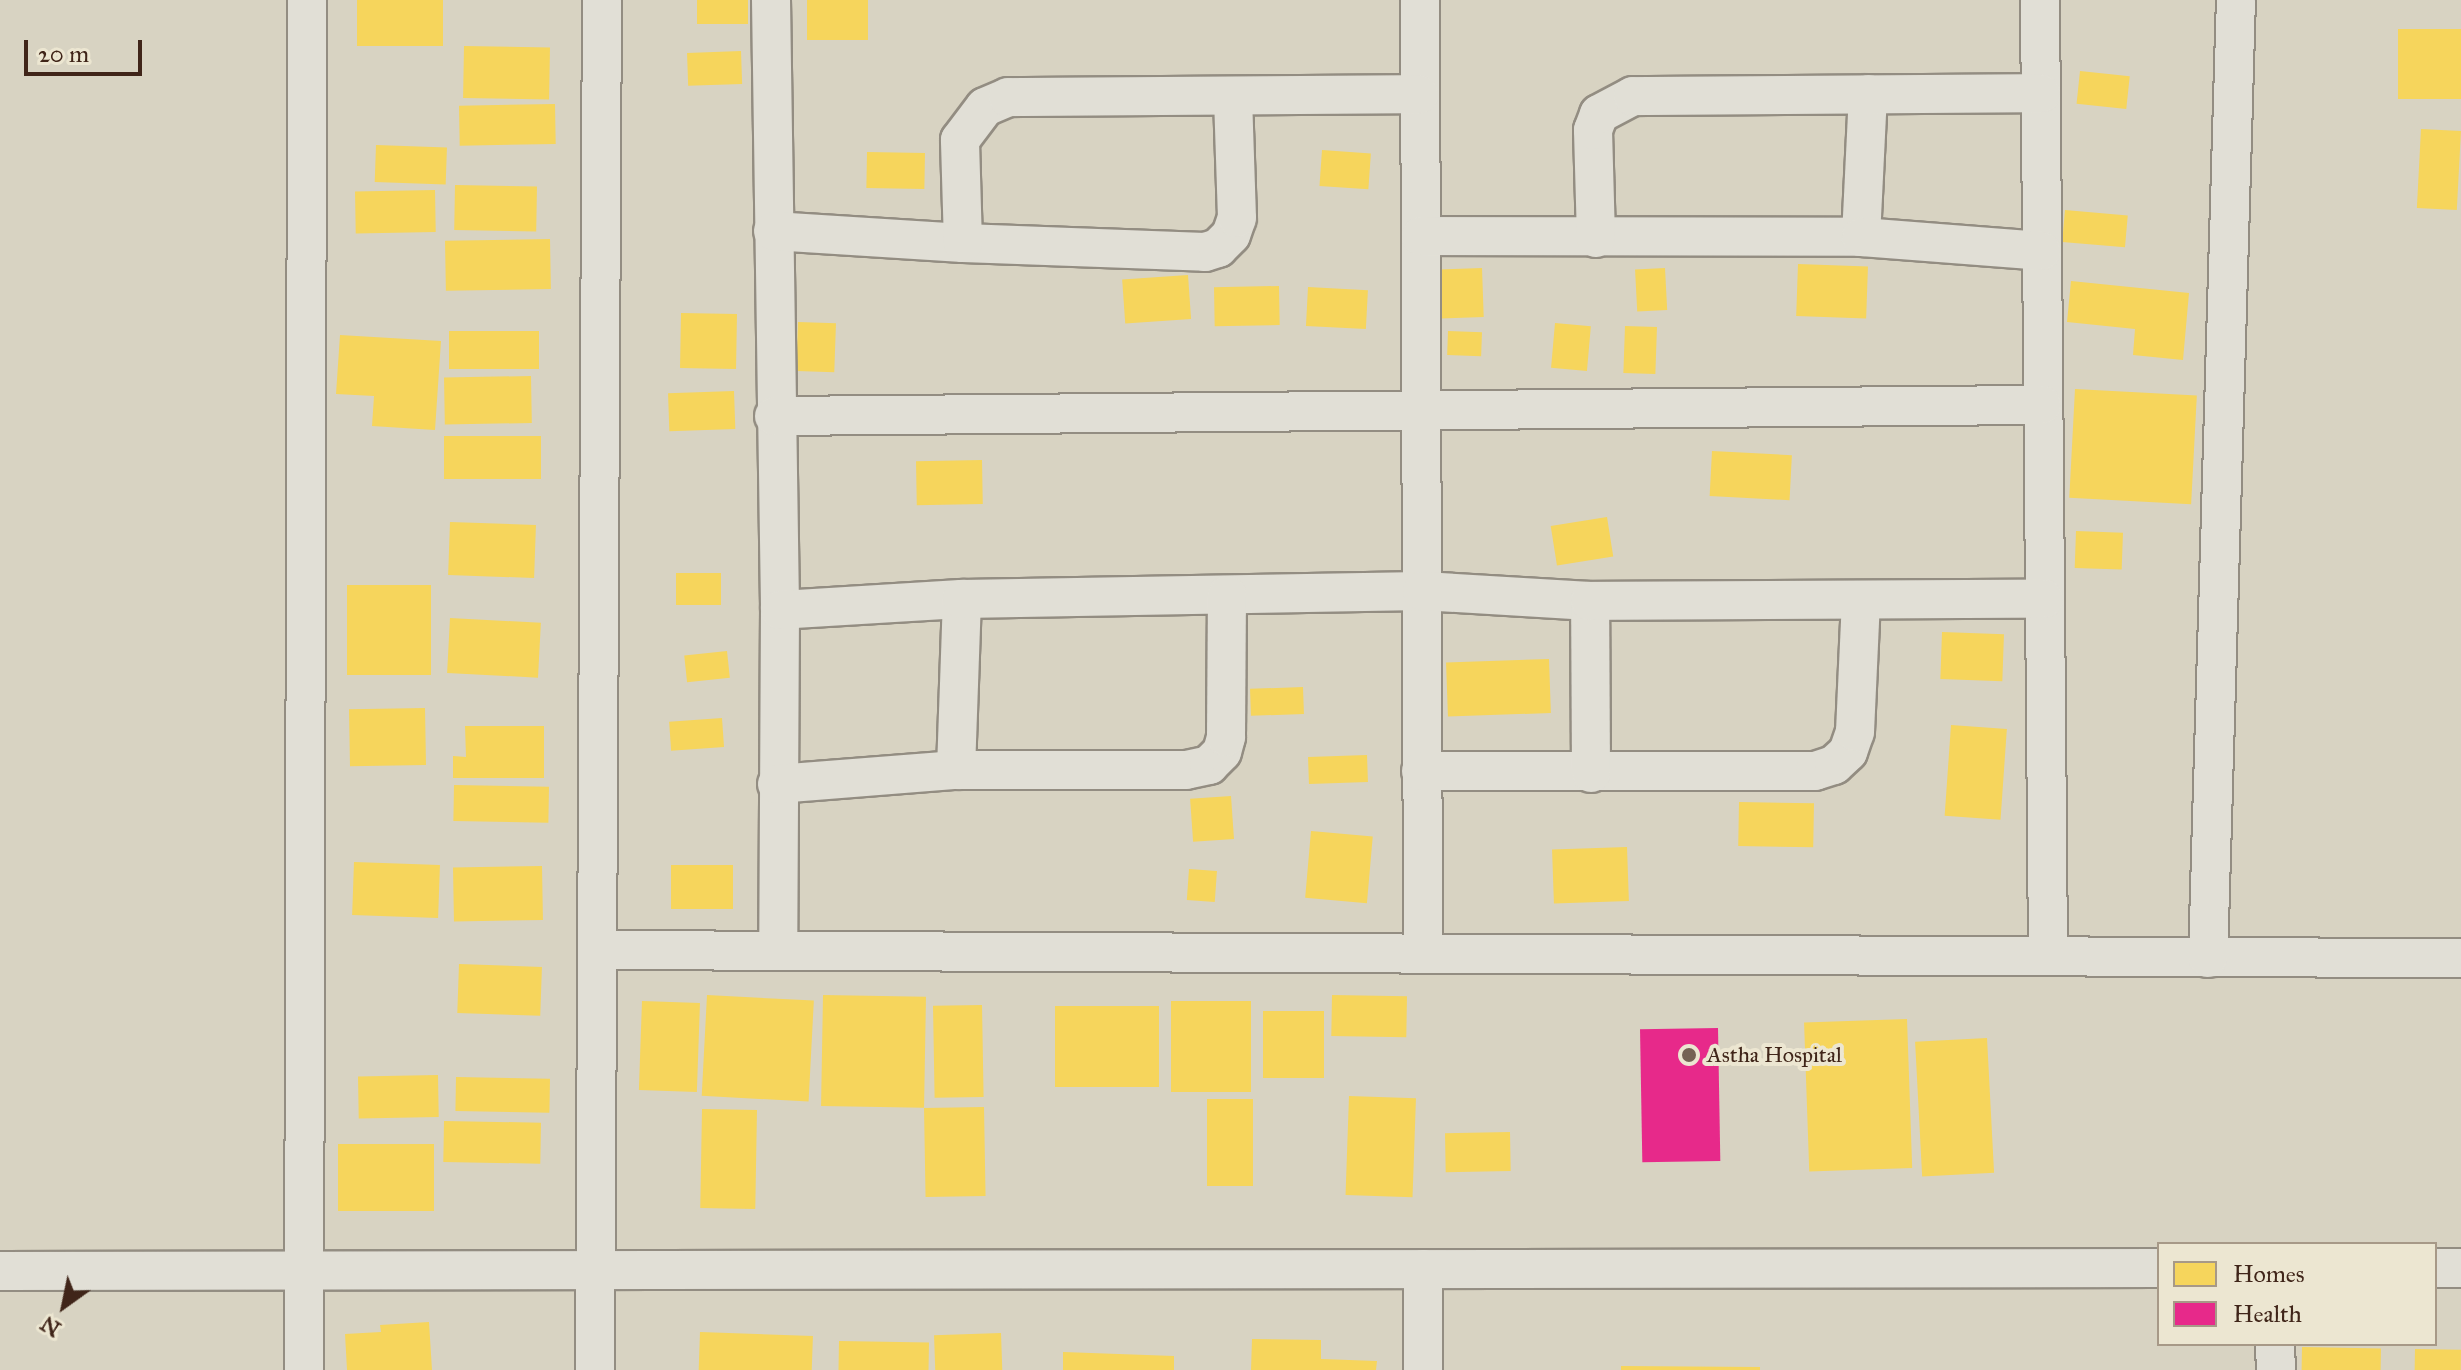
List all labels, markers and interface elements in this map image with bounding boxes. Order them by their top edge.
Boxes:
scale bar [28,24,146,74]
text: 20 m [38,39,89,69]
place label: Astha Hospital [1707,1042,1842,1068]
marker: Astha Hospital [1678,1044,1700,1066]
legend [2157,1242,2437,1346]
text: Homes [2233,1259,2305,1289]
north arrow [24,1266,104,1346]
text: Health [2233,1299,2302,1329]
text: N [35,1310,66,1343]

